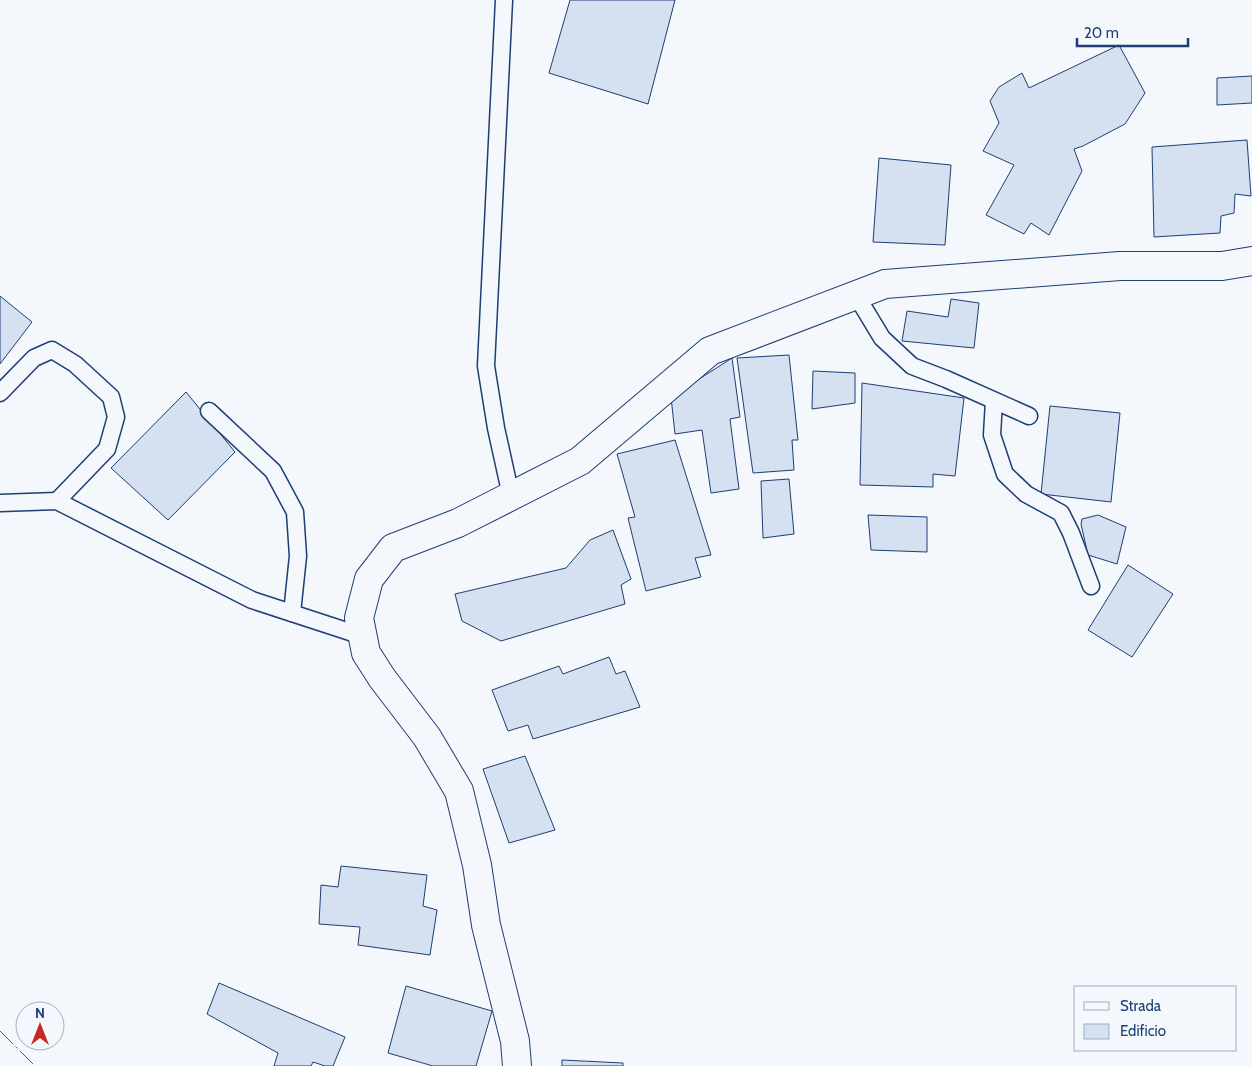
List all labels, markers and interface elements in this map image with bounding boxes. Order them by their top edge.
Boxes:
scale bar [1077,15,1188,47]
text: 20 m [1084,24,1119,42]
legend [1074,986,1237,1051]
text: Strada [1120,997,1162,1015]
north arrow [15,1001,65,1051]
text: N [35,1004,45,1022]
text: Edificio [1120,1022,1166,1040]

